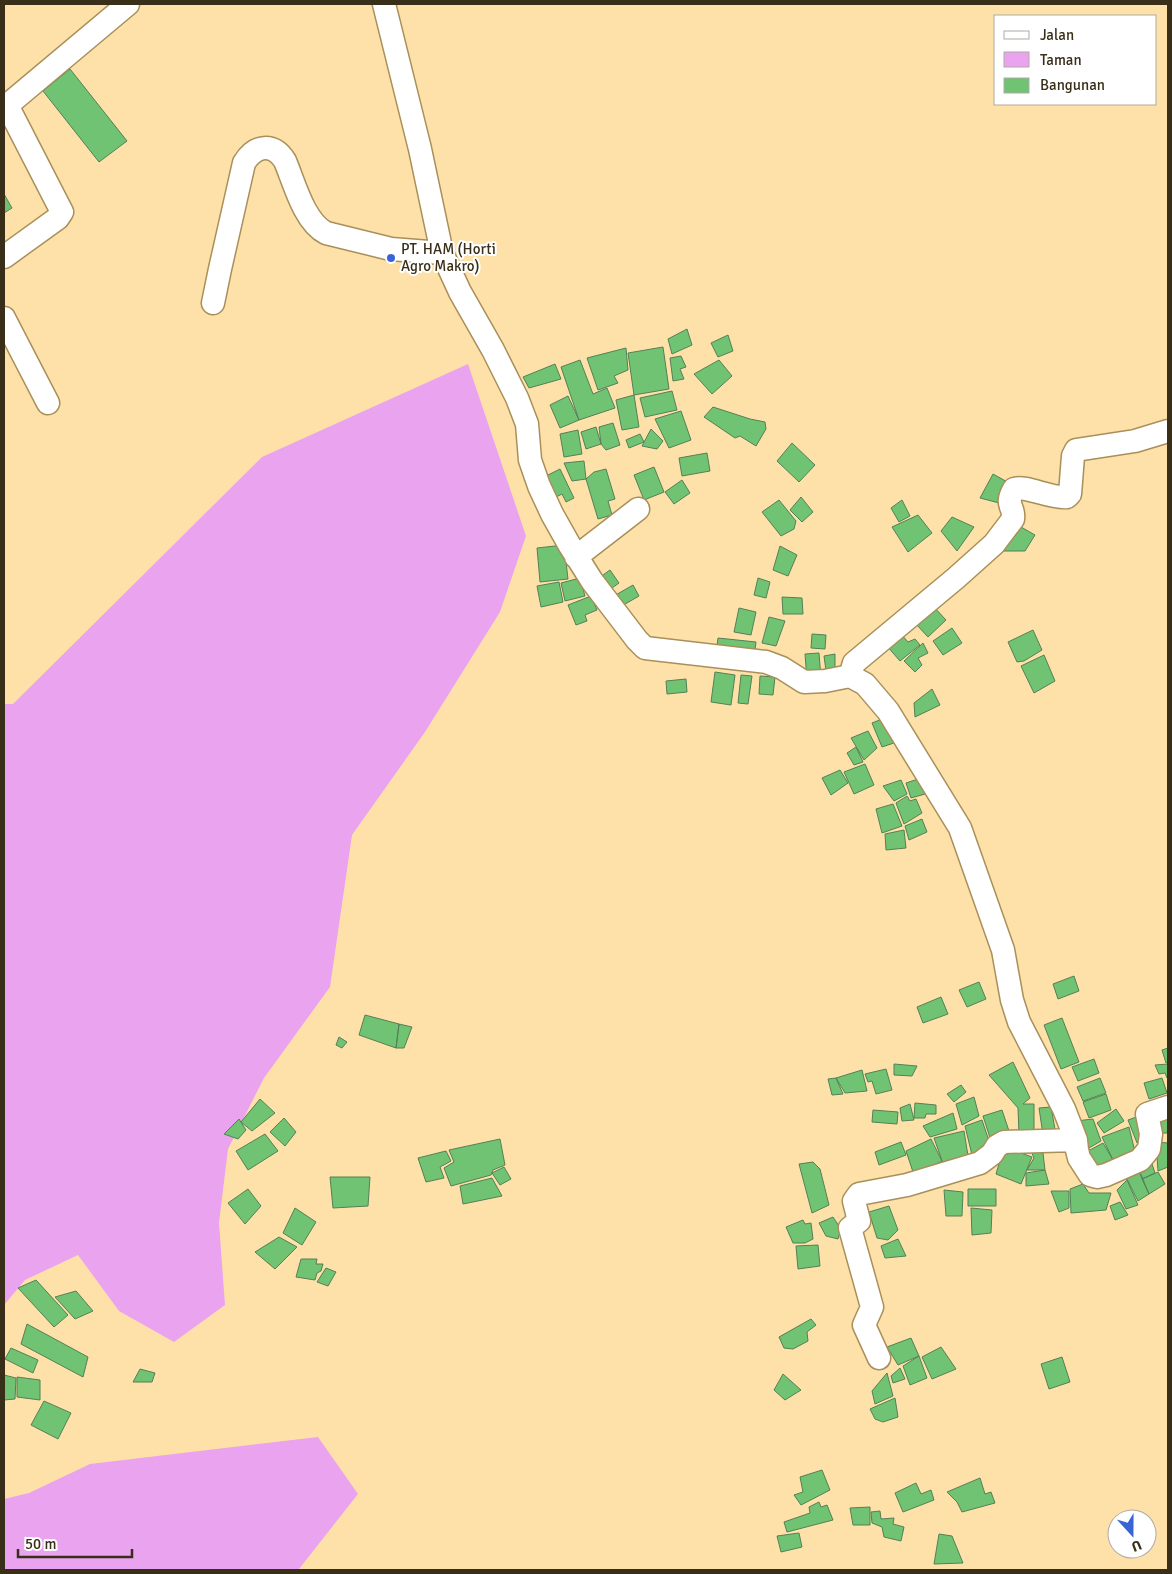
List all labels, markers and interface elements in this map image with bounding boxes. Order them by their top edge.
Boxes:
legend [994,15,1157,105]
text: Jalan [1040,26,1074,44]
text: Taman [1040,51,1082,69]
text: Bangunan [1040,76,1105,94]
place label: PT. HAM (Horti Agro Makro) [401,240,496,275]
marker: PT. HAM (Horti Agro Makro) [385,252,397,264]
north arrow [1107,1509,1157,1559]
scale bar [18,1526,131,1558]
text: 50 m [25,1535,56,1553]
text: U [1129,1536,1144,1555]

